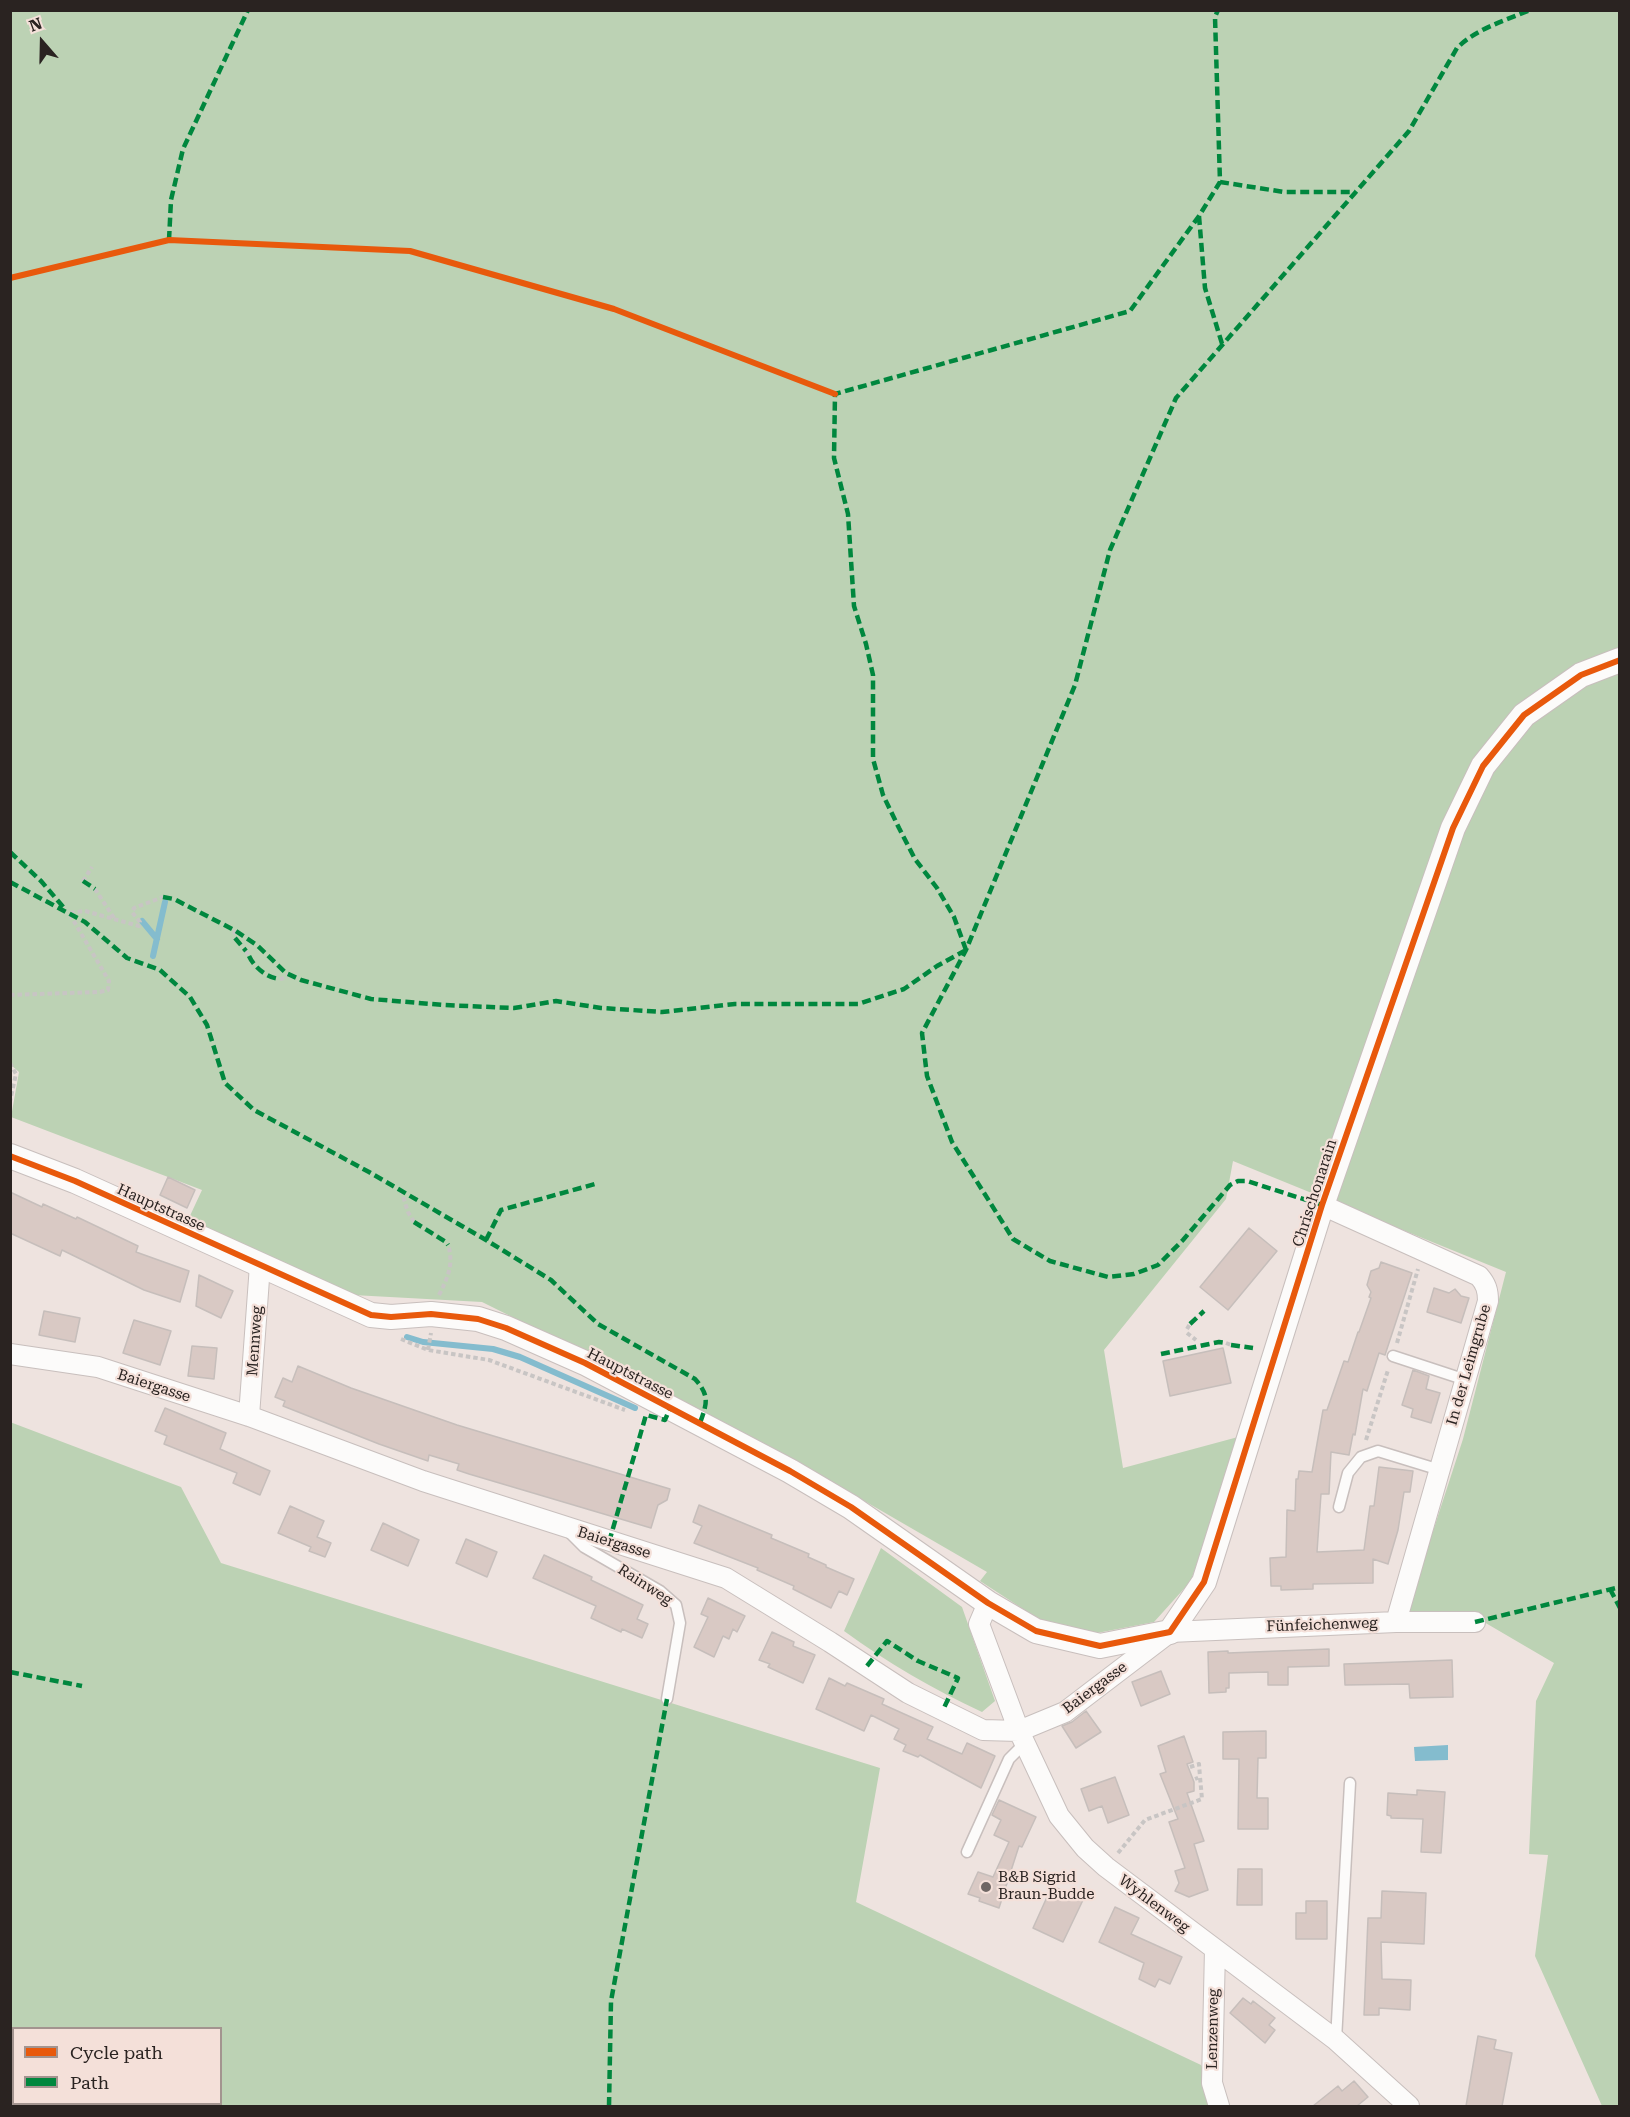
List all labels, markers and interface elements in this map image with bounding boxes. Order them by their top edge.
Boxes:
north arrow [12,12,72,72]
text: N [27,14,45,36]
street label: Chrischonarain [1289,1137,1341,1249]
street label: Hauptstrasse [114,1181,208,1235]
street label: In der Leimgrube [1443,1302,1495,1428]
street label: Mennweg [244,1305,266,1377]
street label: Hauptstrasse [584,1345,676,1403]
street label: Baiergasse [115,1366,193,1406]
street label: Baiergasse [575,1523,653,1563]
street label: Rainweg [614,1561,676,1609]
street label: Fünfeichenweg [1266,1614,1378,1636]
street label: Baiergasse [1059,1658,1131,1718]
place label: B&B Sigrid Braun-Budde [998,1869,1094,1904]
street label: Wyhlenweg [1115,1871,1193,1937]
marker: B&B Sigrid Braun-Budde [979,1880,993,1894]
street label: Lenzenweg [1203,1988,1223,2070]
legend [12,2027,222,2105]
text: Cycle path [70,2042,163,2063]
text: Path [70,2072,109,2093]

